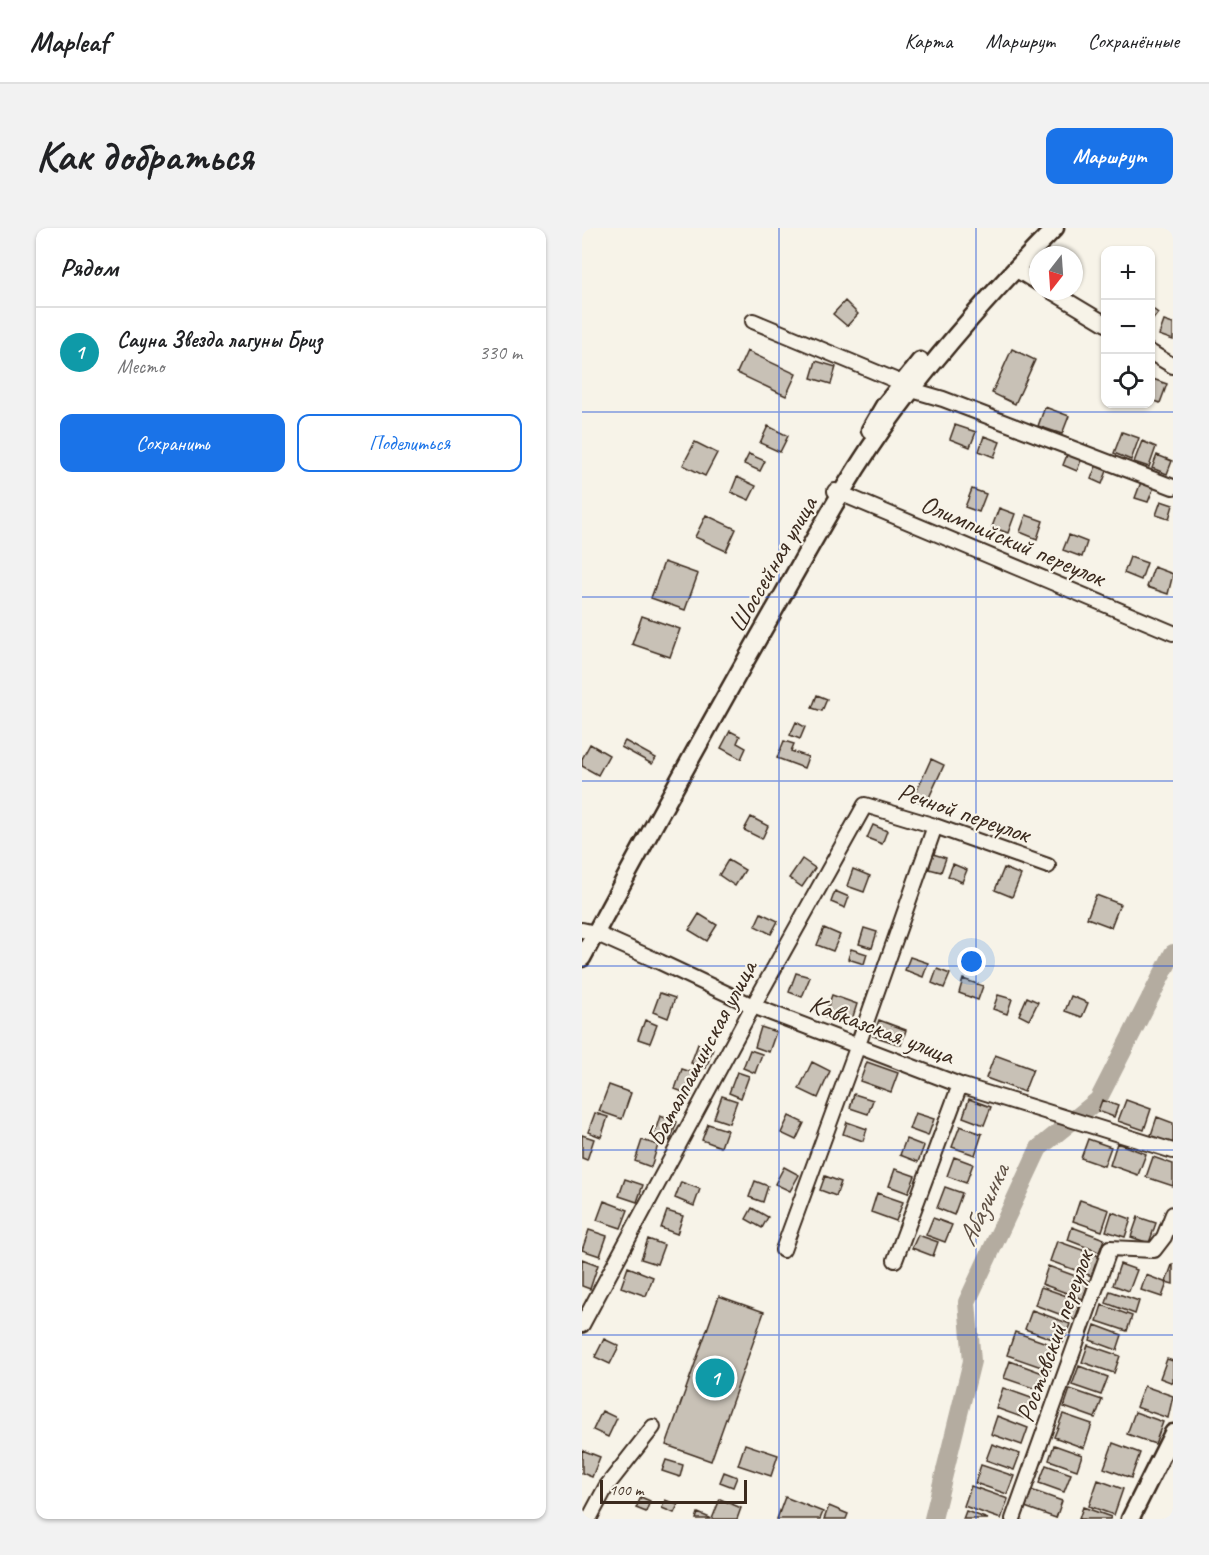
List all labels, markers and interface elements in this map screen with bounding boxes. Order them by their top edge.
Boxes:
text: Mapleaf [30,24,108,59]
text: Карта [904,28,953,54]
text: Маршрут [986,28,1055,54]
text: Сохранённые [1088,28,1179,54]
button: Маршрут [1046,128,1173,184]
text: Как добраться [36,130,253,183]
north arrow [1029,246,1083,300]
map controls [1101,246,1155,408]
button: + [1101,246,1155,300]
text: Рядом [60,251,118,284]
button: − [1101,300,1155,354]
text: Сауна Звезда лагуны Бриз [117,326,322,354]
text: 1 [75,340,84,365]
text: 330 m [479,340,522,365]
text: Место [117,354,164,379]
button: locate [1101,354,1155,408]
button: Сохранить [60,414,285,472]
button: Поделиться [297,414,522,472]
street label: Олимпийский переулок [916,487,1112,595]
street label: Шоссейная улица [720,489,825,638]
street label: Речной переулок [894,775,1036,851]
your location [957,947,986,976]
street label: Баталпашинская улица [639,953,765,1152]
street label: Кавказская улица [805,987,960,1073]
water label: Абазинка [949,1156,1018,1251]
street label: Ростовский переулок [1008,1244,1102,1426]
pin: 1 [696,1356,734,1400]
scale bar [600,1477,747,1504]
text: 100 m [609,1480,643,1500]

